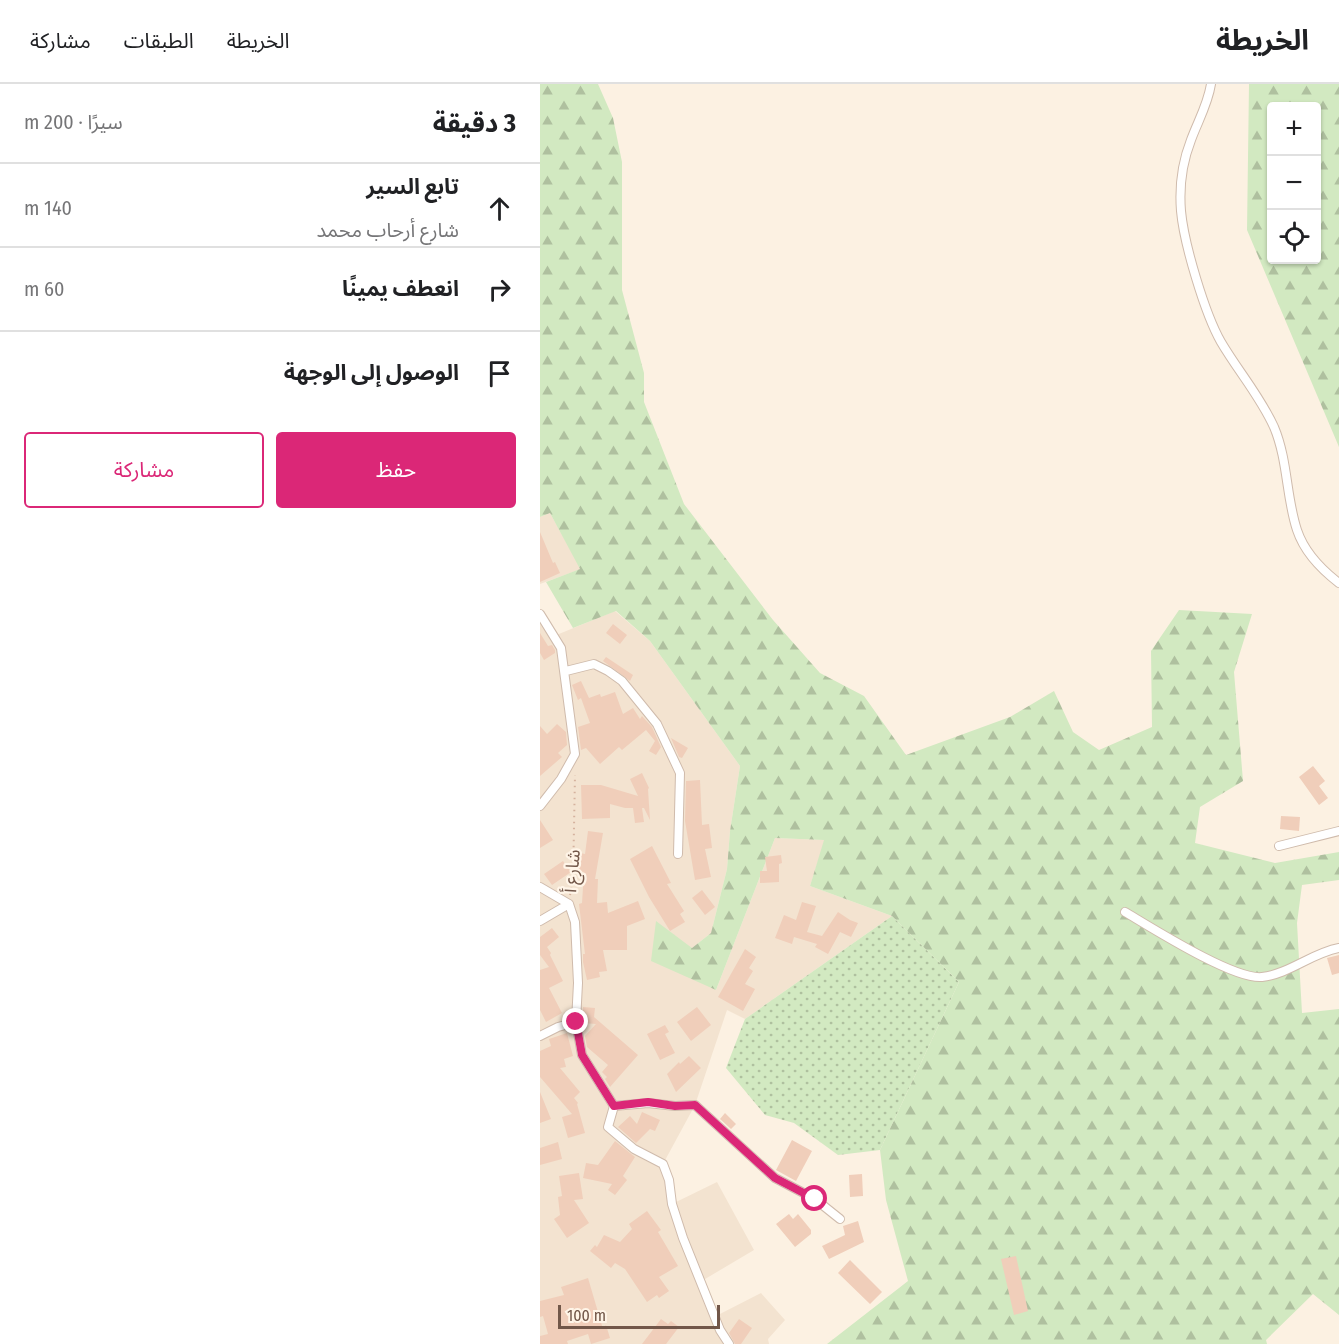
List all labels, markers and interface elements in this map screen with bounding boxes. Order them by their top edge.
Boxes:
text: الخريطة [1216,24,1309,57]
text: مشاركة [30,28,91,54]
text: الطبقات [124,28,194,54]
text: الخريطة [227,28,290,54]
map controls [1267,102,1321,264]
button: + [1267,102,1321,156]
text: 3 دقيقة [433,108,516,139]
text: سيرًا · 200 m [24,110,123,134]
button: − [1267,156,1321,210]
text: تابع السير [366,173,459,200]
icon: ahead [483,192,516,225]
text: 140 m [24,196,72,220]
button: locate [1267,210,1321,264]
text: شارع أرحاب محمد [316,218,459,242]
icon: right [483,273,516,306]
text: انعطف يمينًا [342,275,459,302]
text: 60 m [24,277,64,301]
icon: arrive [483,357,516,390]
text: الوصول إلى الوجهة [284,359,459,386]
button: مشاركة [24,432,264,508]
button: حفظ [276,432,516,508]
street label: شارع أ [559,848,588,894]
route end [562,1008,588,1034]
route start [801,1185,827,1211]
scale bar [558,1302,720,1330]
text: 100 m [567,1306,606,1325]

